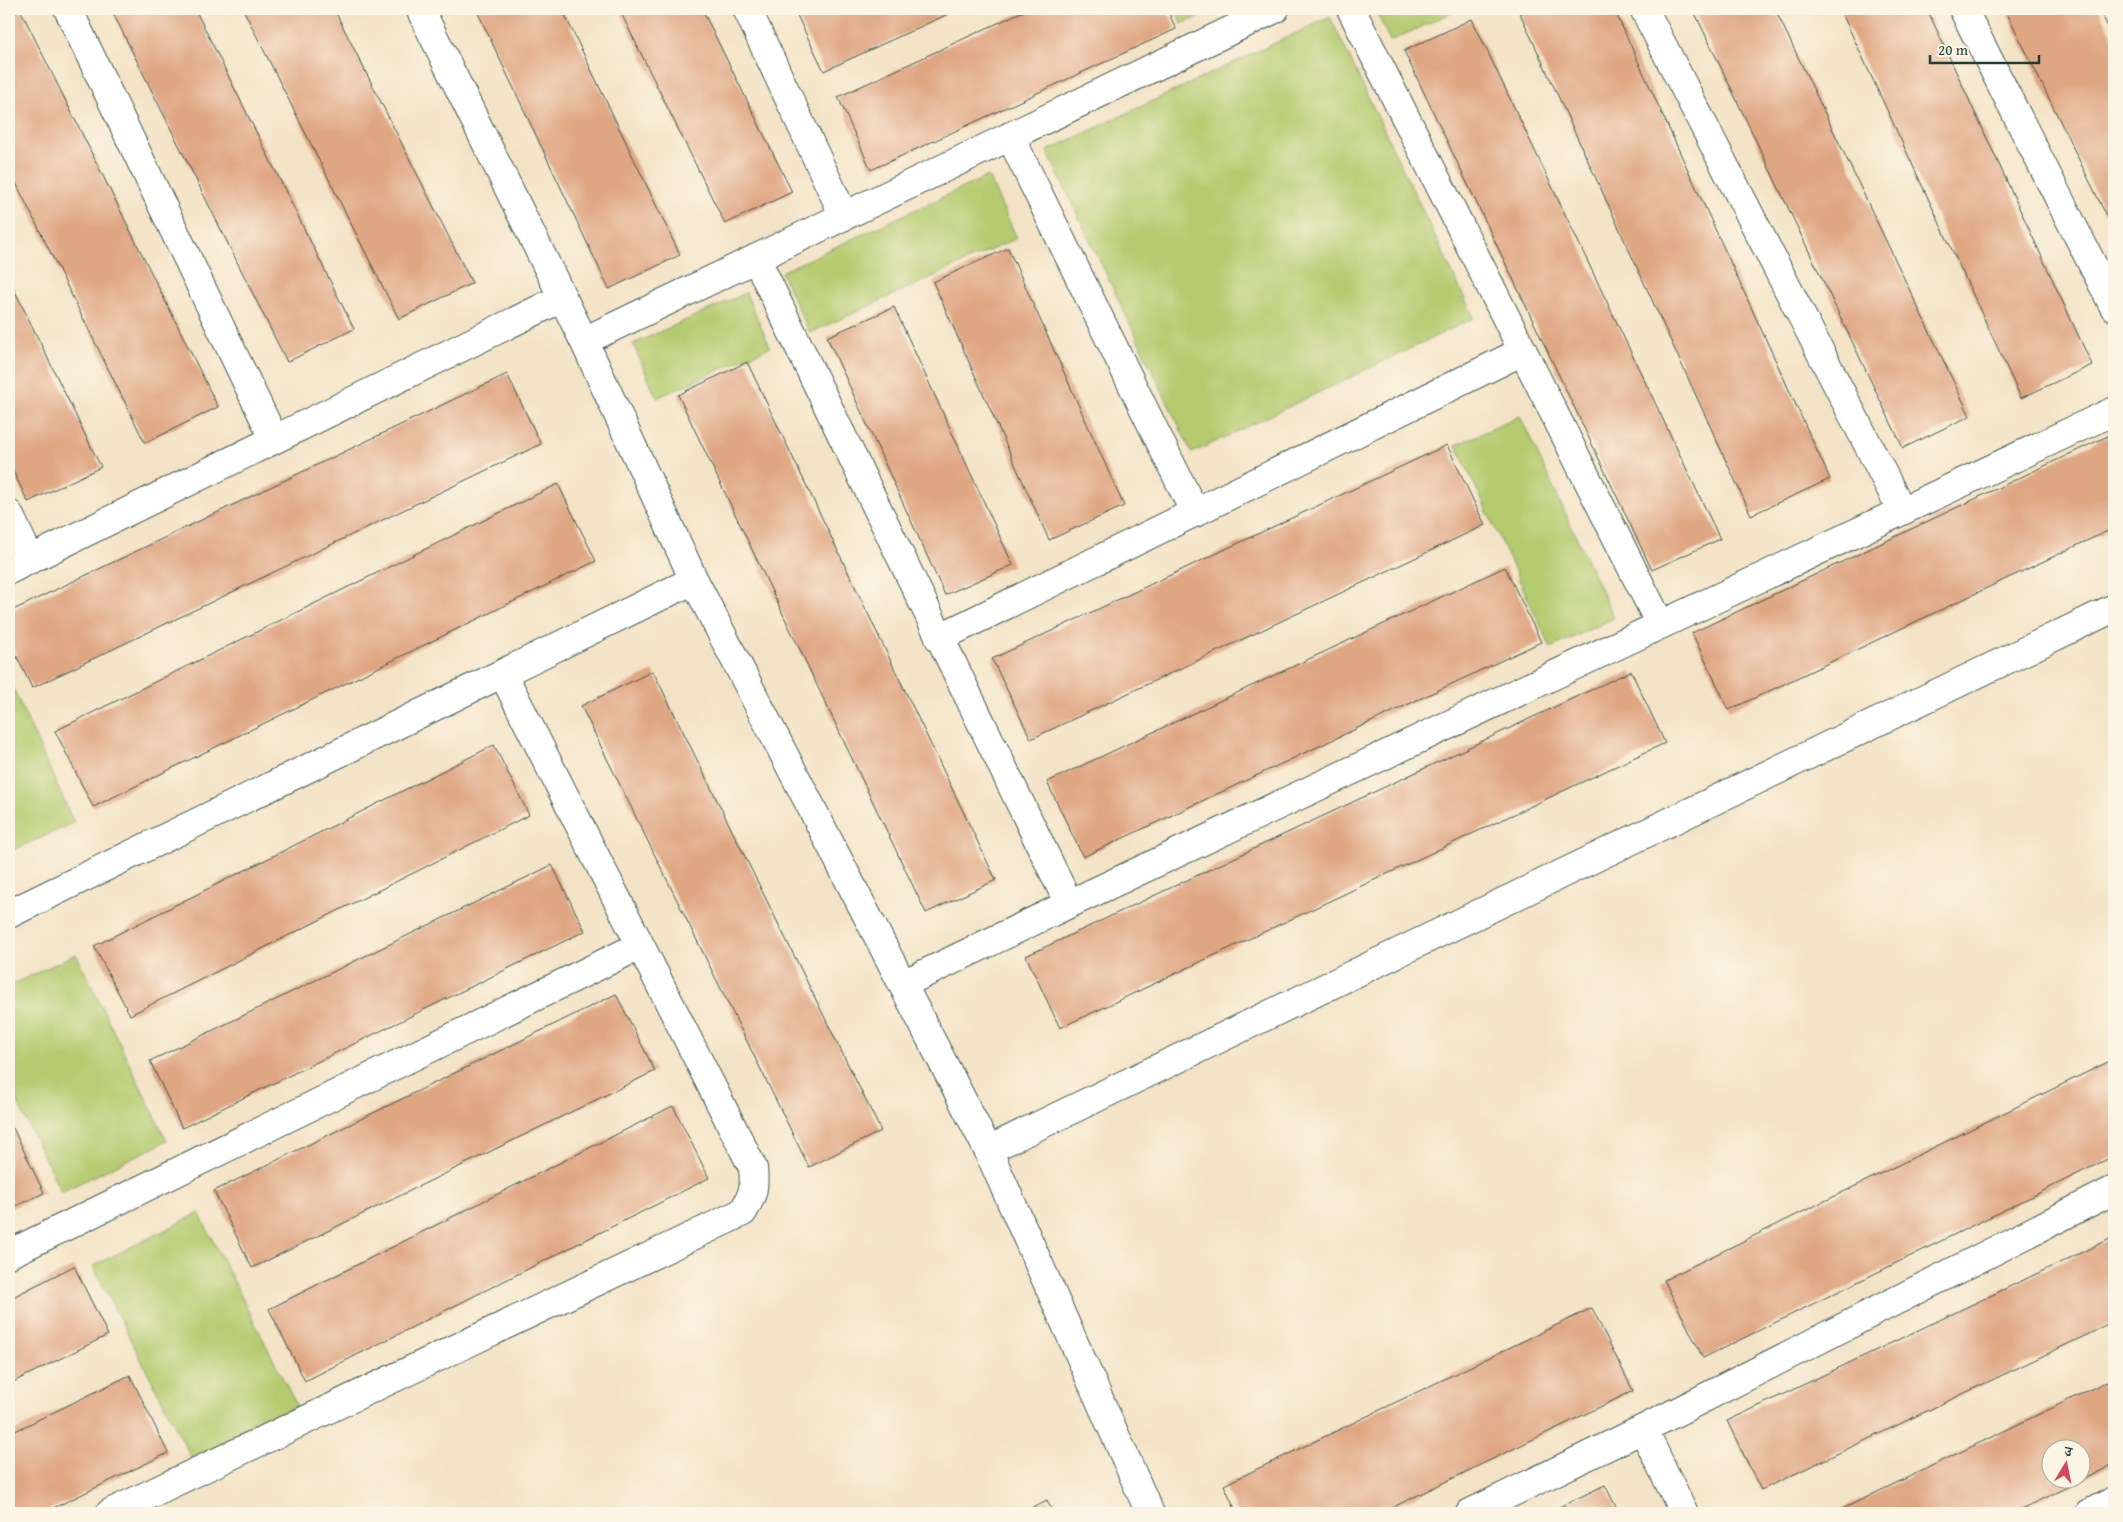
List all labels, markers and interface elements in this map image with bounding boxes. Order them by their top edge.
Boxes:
scale bar [1930,32,2039,64]
text: 20 m [1938,39,1969,60]
north arrow [2040,1440,2090,1490]
text: उ [2062,1441,2074,1462]

